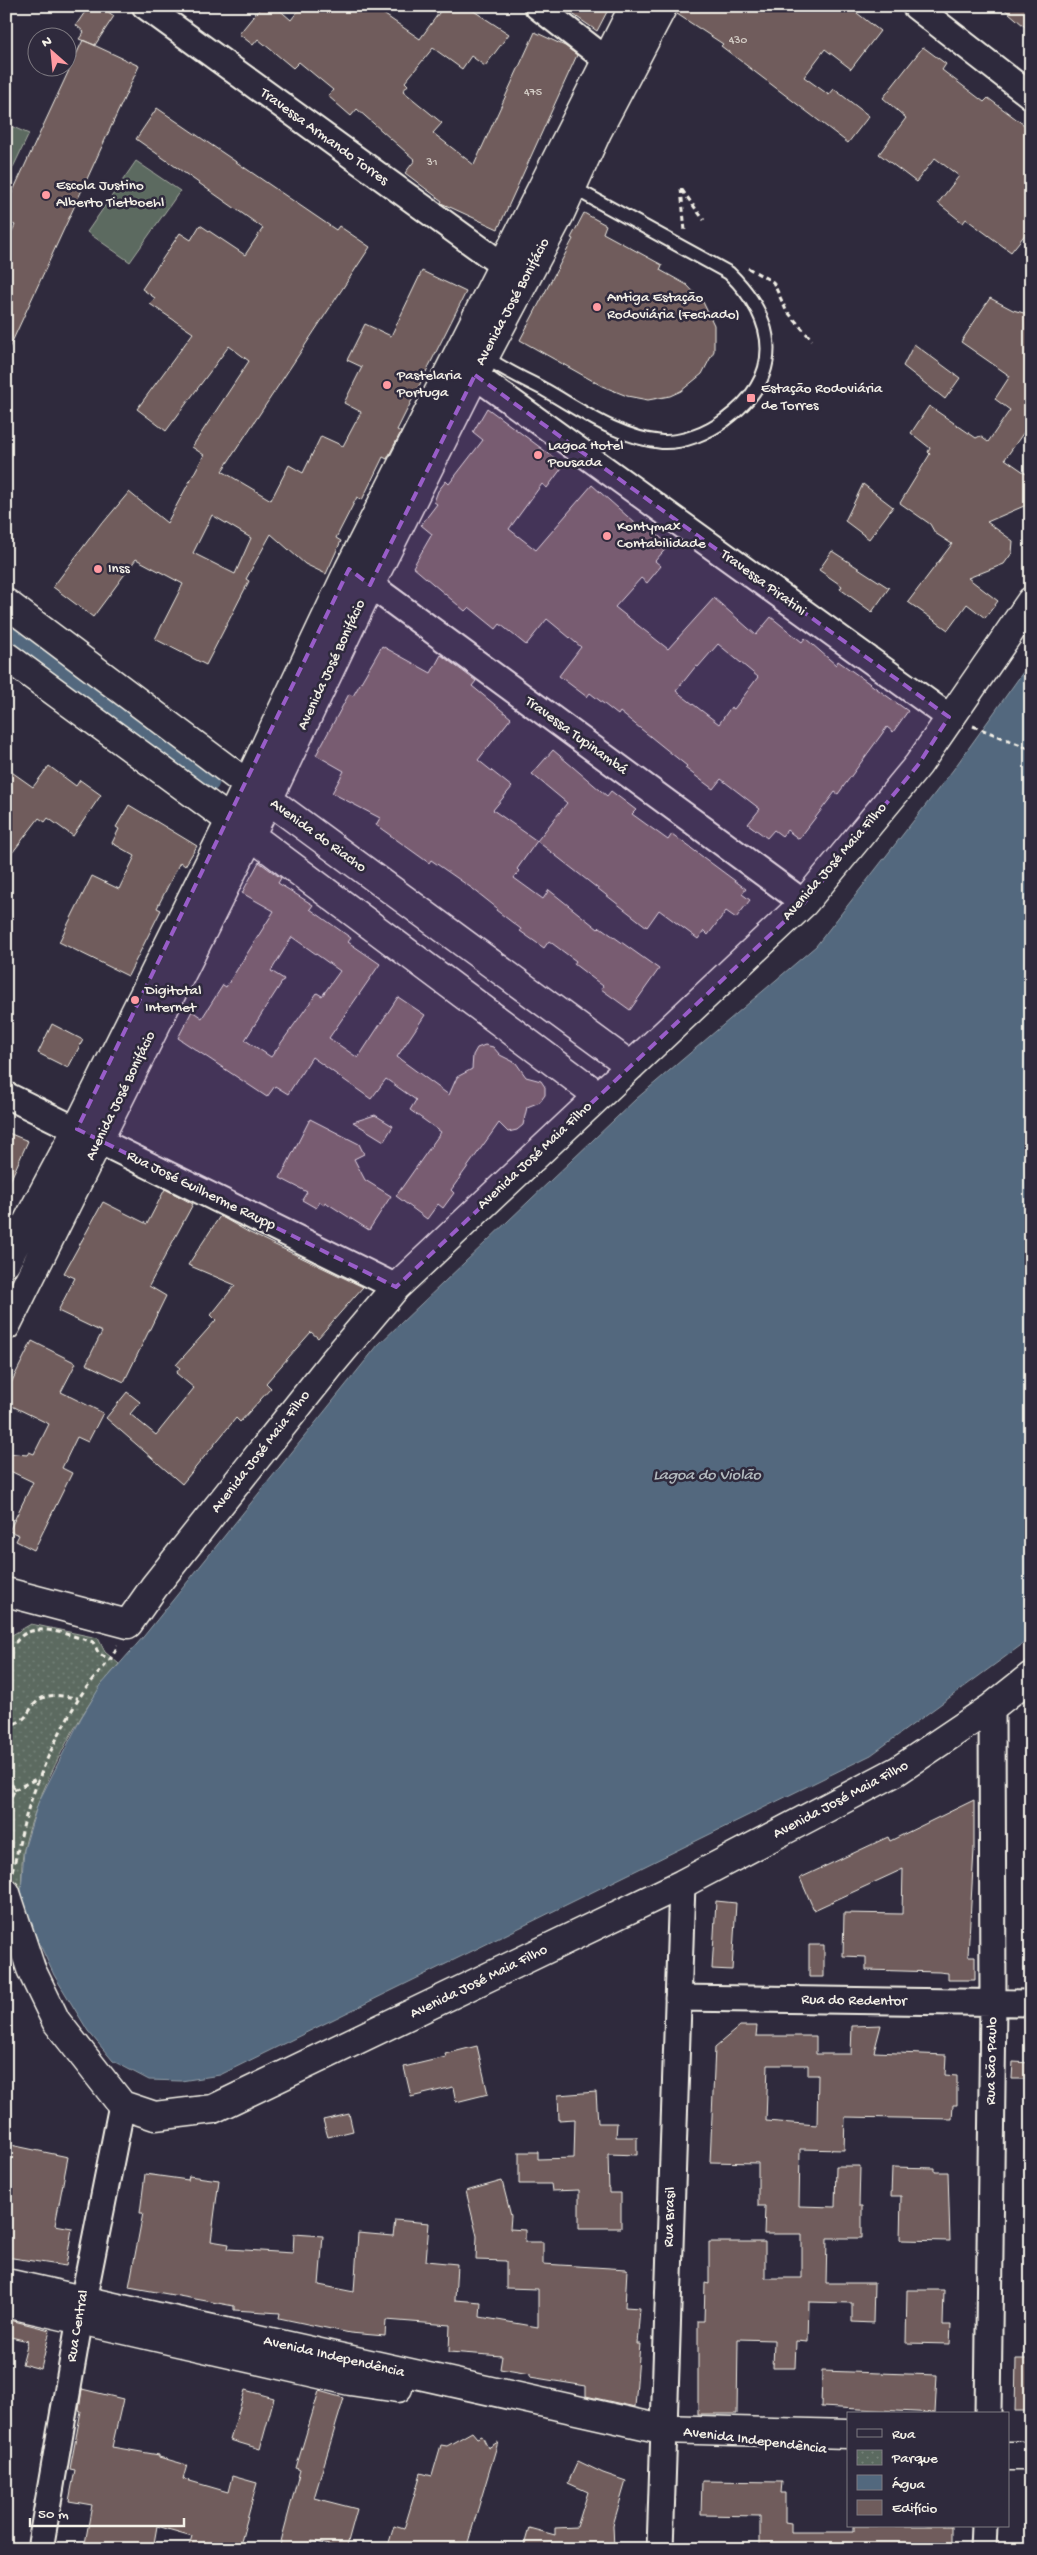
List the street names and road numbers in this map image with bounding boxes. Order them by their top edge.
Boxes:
street label: Travessa Armando Torres [255,84,392,190]
street label: Avenida José Bonifácio [472,235,554,369]
street label: Travessa Piratini [716,545,809,620]
street label: Avenida José Bonifácio [294,597,370,733]
street label: Travessa Tupinambá [520,692,631,780]
street label: Avenida do Riacho [266,795,370,877]
street label: Avenida José Maia Filho [779,799,891,925]
street label: Avenida José Bonifácio [82,1028,160,1164]
street label: Avenida José Maia Filho [474,1098,596,1214]
street label: Rua José Guilherme Raupp [124,1147,279,1235]
street label: Avenida José Maia Filho [208,1387,315,1517]
street label: Avenida José Maia Filho [770,1757,912,1843]
street label: Avenida José Maia Filho [407,1941,551,2023]
street label: Rua do Redentor [801,1991,909,2011]
street label: Rua São Paulo [982,2017,1002,2105]
street label: Rua Brasil [660,2187,680,2247]
street label: Rua Central [63,2289,93,2363]
street label: Avenida Independência [262,2332,407,2382]
street label: Avenida Independência [682,2423,828,2459]

